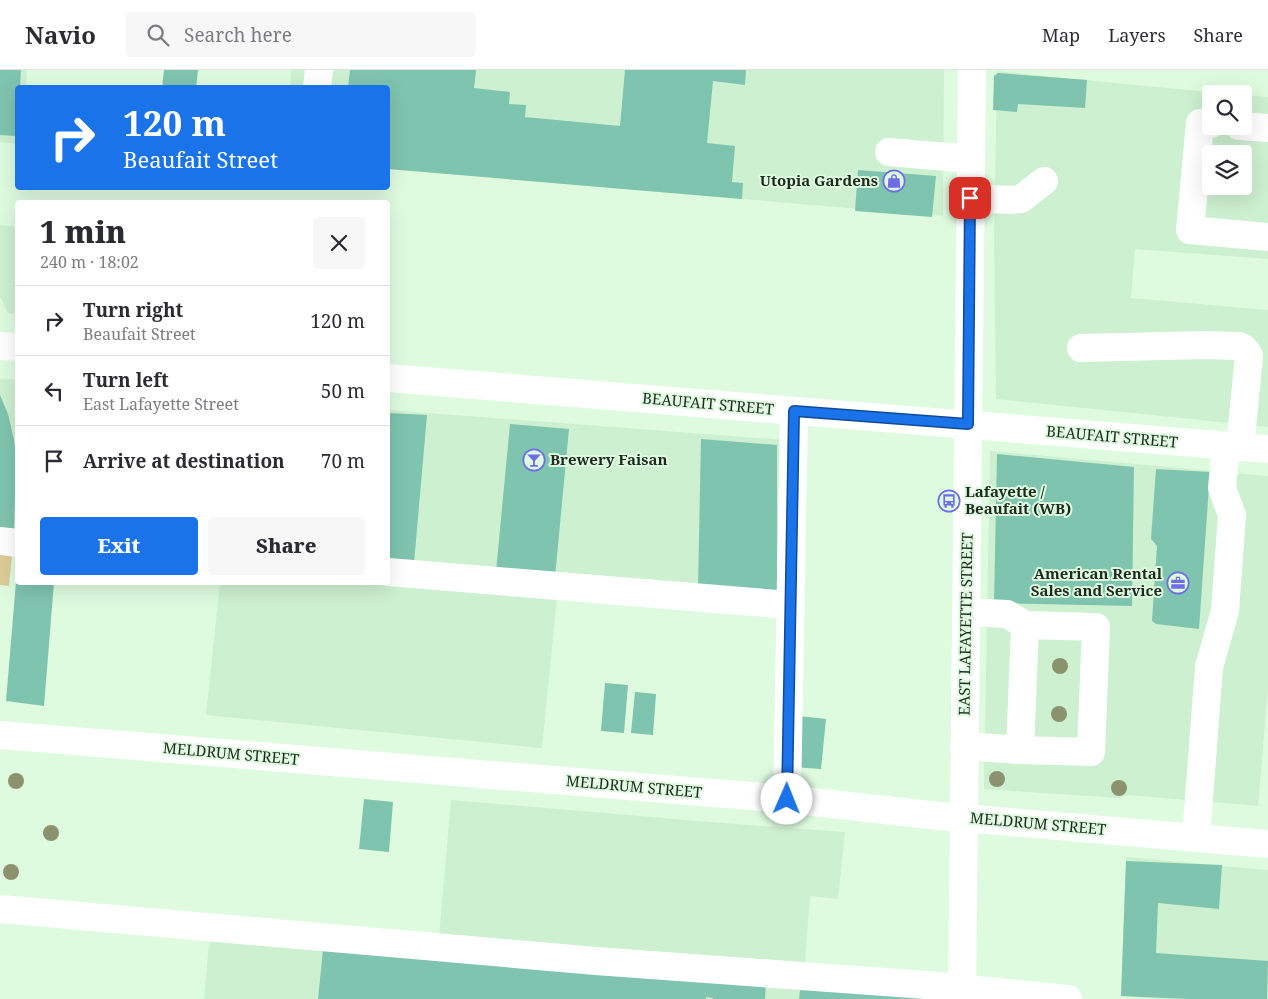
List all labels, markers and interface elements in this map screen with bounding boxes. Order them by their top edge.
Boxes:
search box [126,12,476,57]
text: Navio [25,18,96,51]
icon: search [144,21,172,49]
text: Search here [184,22,292,48]
text: Map [1042,23,1080,47]
text: Layers [1108,23,1166,47]
text: Share [1194,23,1243,47]
map controls [1202,85,1252,195]
button: search [1202,85,1252,135]
text: 120 m [123,99,226,146]
icon: right [40,105,105,170]
text: Beaufait Street [123,144,278,174]
button: layers [1202,145,1252,195]
shop icon: Utopia Gardens [882,169,906,193]
place label: Utopia Gardens [760,170,878,190]
pin [949,177,991,219]
icon: arrive [956,184,984,212]
text: 1 min [40,211,126,252]
button: close [313,217,365,269]
text: 240 m · 18:02 [40,251,139,273]
text: Turn right [83,297,183,323]
icon: right [40,307,68,335]
text: 120 m [310,308,365,334]
text: Beaufait Street [83,323,196,345]
text: Turn left [83,367,169,393]
icon: left [40,377,68,405]
text: 50 m [321,378,365,404]
street label: BEAUFAIT STREET [641,387,775,419]
text: East Lafayette Street [83,393,239,415]
street label: BEAUFAIT STREET [1045,420,1179,452]
icon: arrive [40,447,68,475]
text: Arrive at destination [83,448,285,474]
text: 70 m [321,448,365,474]
bar icon: Brewery Faisan [522,448,546,472]
place label: Brewery Faisan [550,449,668,469]
place label: Lafayette / Beaufait (WB) [965,481,1071,518]
bus stop icon: Lafayette / Beaufait (WB) [937,489,961,513]
button: Exit [40,517,198,575]
button: Share [208,517,365,575]
street label: EAST LAFAYETTE STREET [953,532,977,716]
place label: American Rental Sales and Service [1031,563,1163,600]
office icon: American Rental Sales and Service [1166,571,1190,595]
street label: MELDRUM STREET [162,737,300,769]
street label: MELDRUM STREET [565,770,703,802]
position arrow [760,772,812,824]
street label: MELDRUM STREET [969,807,1107,839]

